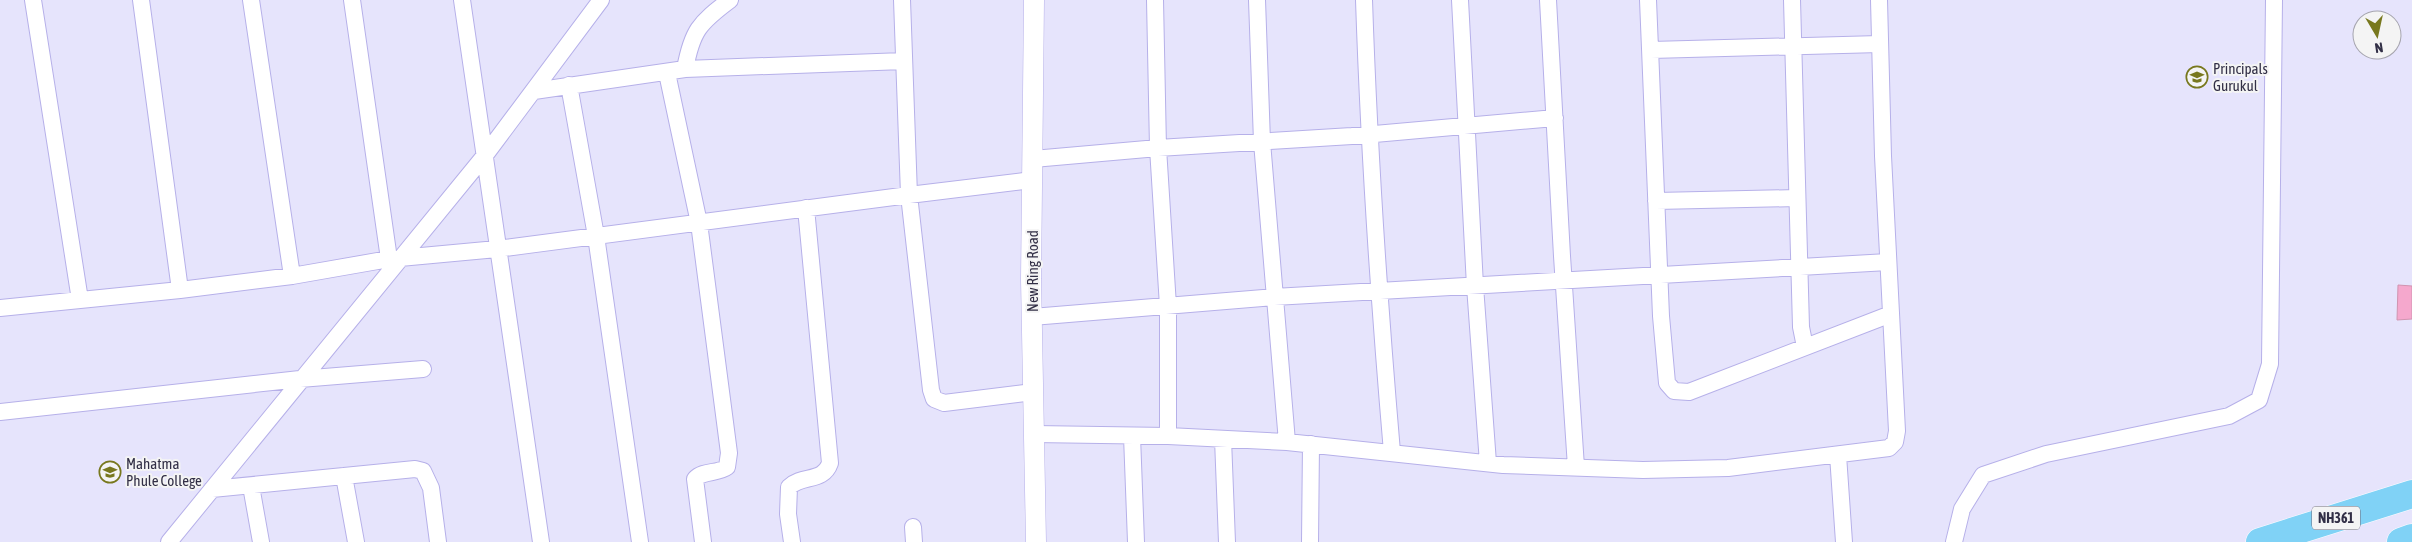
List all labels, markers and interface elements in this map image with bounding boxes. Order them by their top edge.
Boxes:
north arrow [2352,10,2402,60]
text: N [2374,39,2384,56]
place label: Principals Gurukul [2213,60,2268,94]
school or university icon: Principals Gurukul [2185,65,2209,89]
street label: New Ring Road [1024,230,1041,312]
place label: Mahatma Phule College [126,455,202,489]
school or university icon: Mahatma Phule College [98,460,122,484]
road number: NH361 [2312,506,2360,530]

